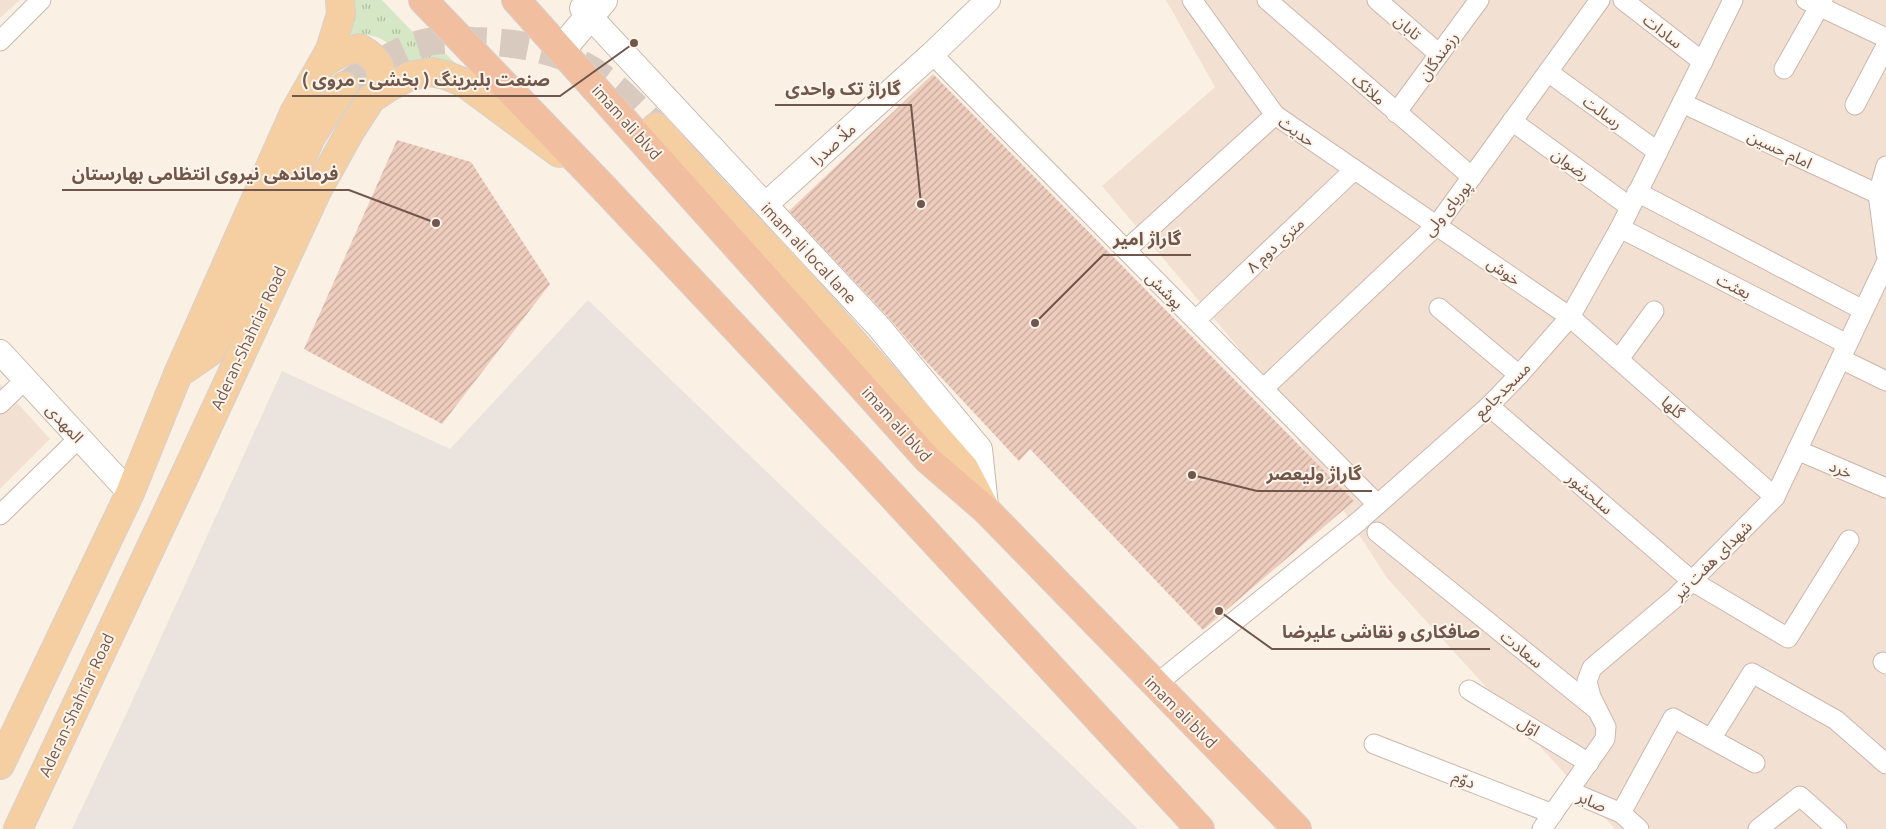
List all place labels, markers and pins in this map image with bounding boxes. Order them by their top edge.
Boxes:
callout: صنعت بلبرینگ ( بخشی - مروی ) [292,63,560,96]
callout: گاراژ تک واحدی [775,72,911,105]
callout: فرماندهی نیروی انتظامی بهارستان [62,157,349,190]
callout: گاراژ امیر [1103,222,1191,255]
callout: گاراژ ولیعصر [1257,458,1372,491]
callout: صافکاری و نقاشی عليرضا [1272,616,1490,649]

